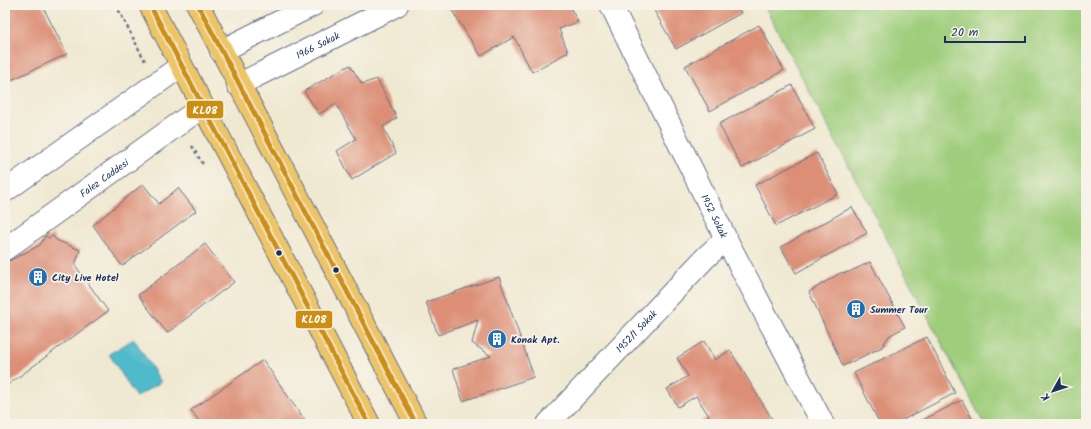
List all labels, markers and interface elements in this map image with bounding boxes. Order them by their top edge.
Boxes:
scale bar [945,18,1025,44]
text: 20 m [951,23,979,42]
street label: 1966 Sokak [293,28,343,64]
line badge: KL08 [186,100,224,119]
text: KL08 [193,102,218,120]
street label: Falez Caddesi [77,155,133,202]
street label: 1952 Sokak [696,192,731,241]
unlabelled marker [274,248,284,258]
unlabelled marker [331,265,341,275]
building icon: City Live Hotel [27,266,49,288]
place label: City Live Hotel [52,270,119,286]
building icon: Summer Tour [845,298,867,320]
place label: Summer Tour [870,302,928,318]
street label: 1952/1 Sokak [612,306,661,357]
line badge: KL08 [295,310,333,329]
text: KL08 [302,311,327,329]
building icon: Konak Apt. [486,328,508,350]
place label: Konak Apt. [511,332,560,348]
north arrow [1033,371,1073,411]
text: K [1037,388,1055,405]

